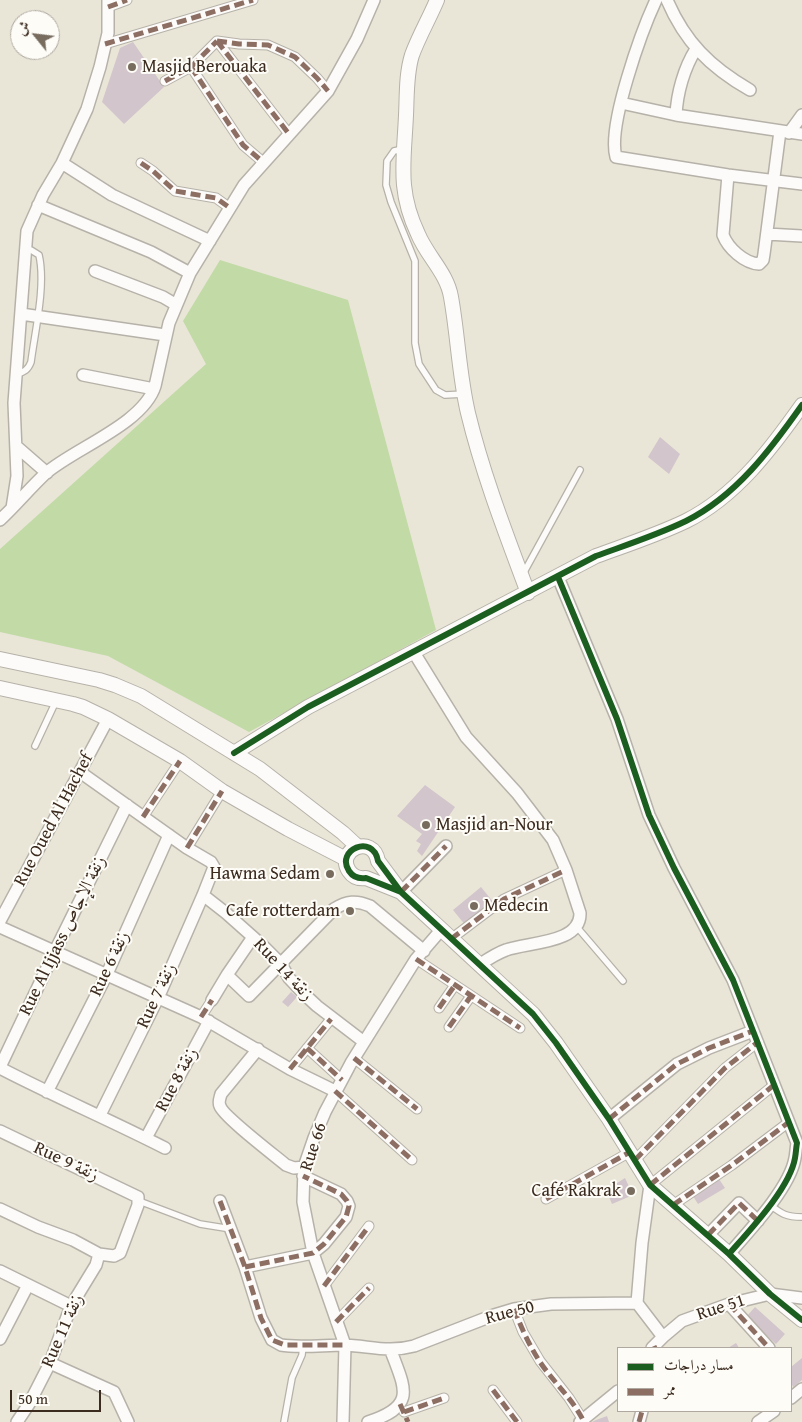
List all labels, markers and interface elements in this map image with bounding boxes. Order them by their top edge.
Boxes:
north arrow [10,10,60,60]
text: ش [11,17,35,39]
place label: Masjid Berouaka [142,56,267,78]
marker: Masjid Berouaka [126,61,138,73]
street label: Rue Oued Al Hachef [10,750,98,890]
place label: Masjid an-Nour [436,814,553,836]
marker: Masjid an-Nour [420,819,432,831]
street label: Rue Al Ijjass زنقة الإجاص [15,853,111,1019]
place label: Hawma Sedam [210,863,320,885]
marker: Hawma Sedam [324,868,336,880]
place label: Medecin [484,895,548,917]
place label: Cafe rotterdam [226,900,340,922]
marker: Medecin [468,900,480,912]
marker: Cafe rotterdam [344,905,356,917]
street label: Rue 6 زنقة [86,928,134,1000]
street label: Rue 14 زنقة [248,934,318,1006]
street label: Rue 7 زنقة [133,960,181,1032]
street label: Rue 8 زنقة [151,1044,203,1116]
street label: Rue 66 [296,1120,332,1174]
street label: Rue 9 زنقة [30,1138,102,1186]
place label: Café Rakrak [532,1180,621,1202]
marker: Café Rakrak [625,1185,637,1197]
street label: Rue 51 [694,1290,748,1326]
street label: Rue 11 زنقة [37,1291,89,1371]
street label: Rue 50 [483,1296,537,1330]
legend [617,1347,792,1412]
text: مسار دراجات [664,1354,733,1375]
text: ممر [664,1379,676,1400]
scale bar [12,1380,104,1412]
text: 50 m [18,1388,48,1409]

